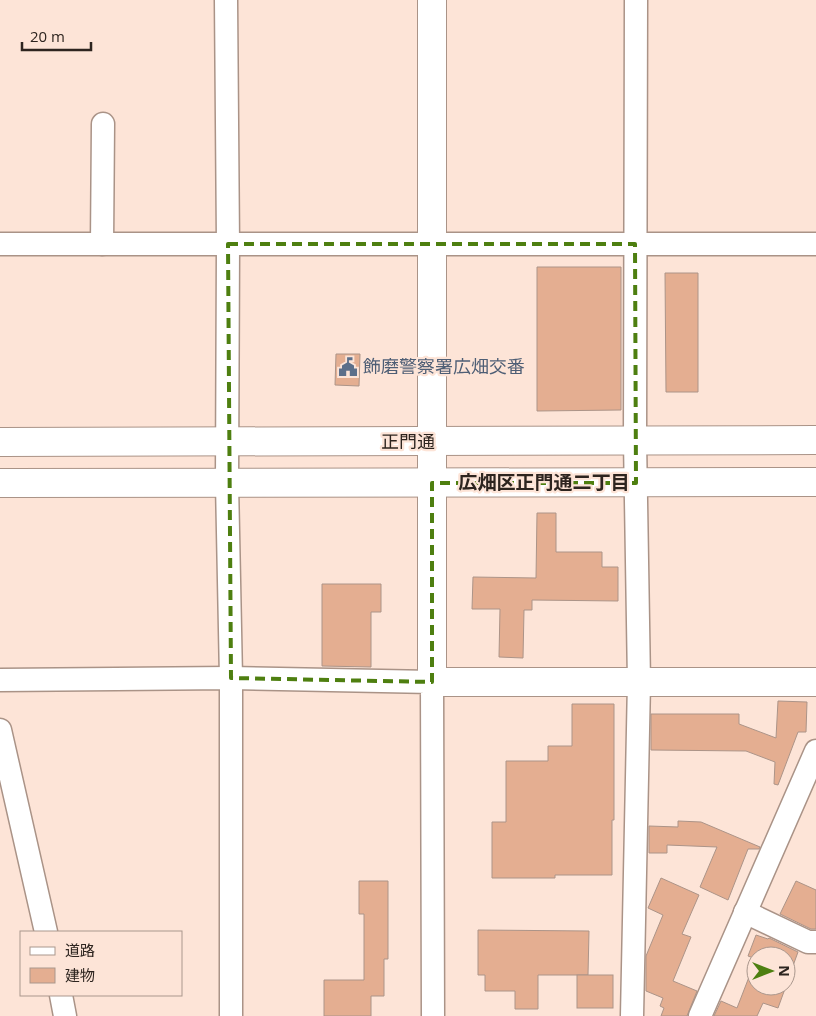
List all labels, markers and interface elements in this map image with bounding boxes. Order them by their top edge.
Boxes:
scale bar [22,20,91,52]
text: 20 m [30,26,65,46]
place label: 飾磨警察署広畑交番 [363,354,525,378]
public building icon: 飾磨警察署広畑交番 [337,356,359,378]
street label: 正門通 [381,429,435,453]
district label: 広畑区正門通二丁目 [458,469,630,495]
legend [20,931,182,996]
text: 道路 [65,940,95,960]
north arrow [746,946,796,996]
text: 建物 [65,965,95,985]
text: N [775,965,794,977]

